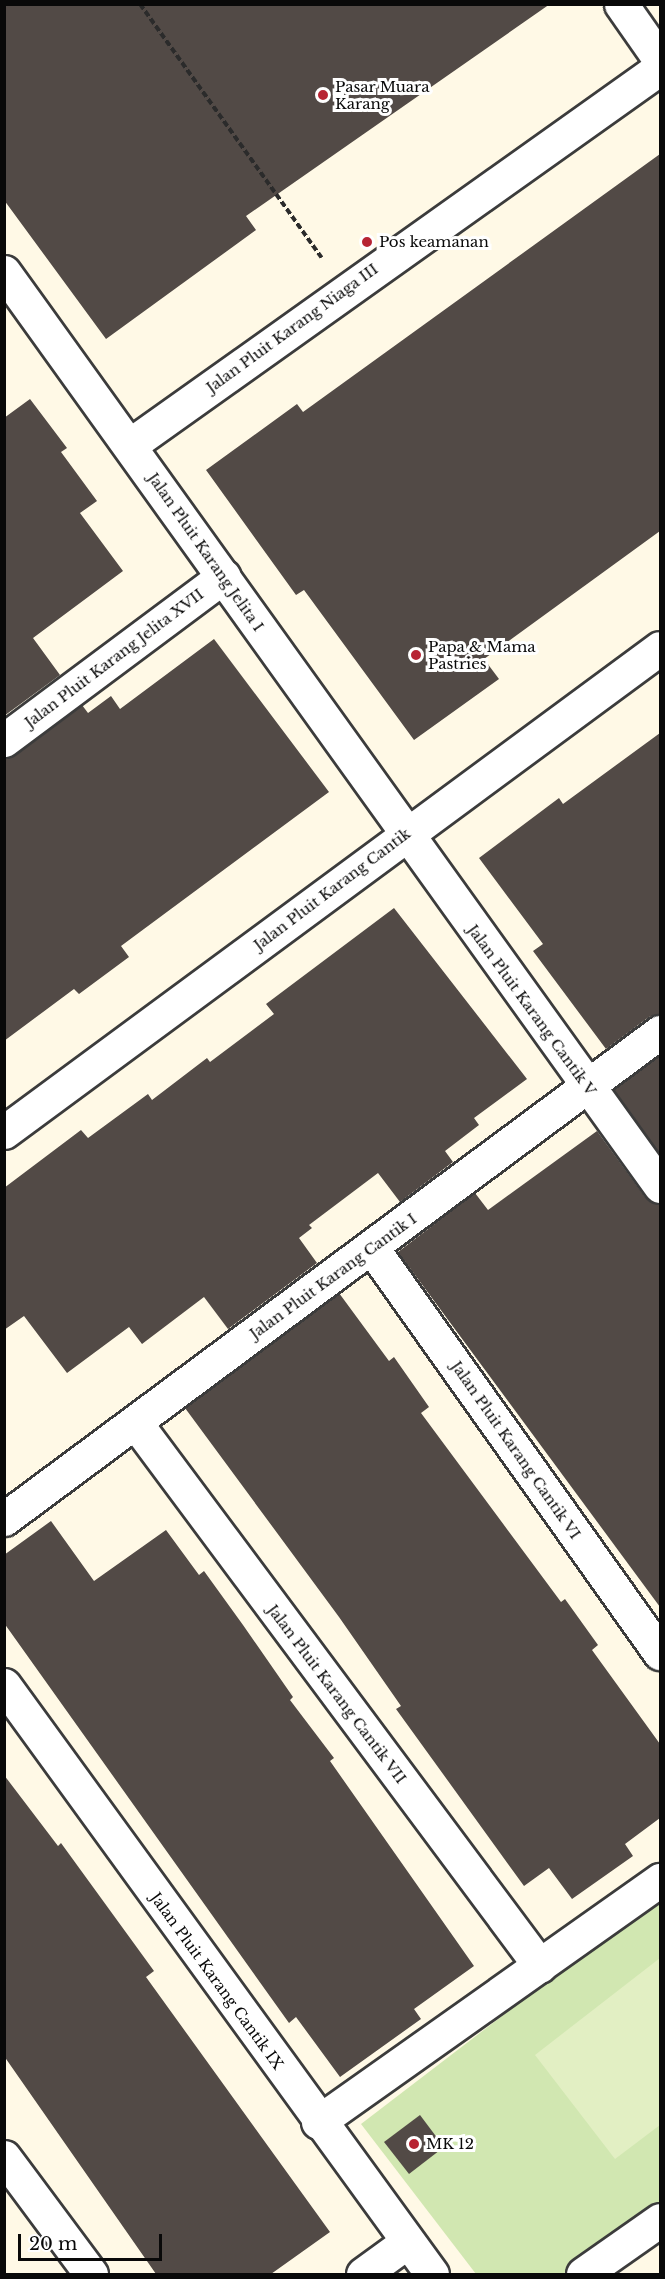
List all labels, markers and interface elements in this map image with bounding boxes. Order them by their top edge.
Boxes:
place label: Pasar Muara Karang [335,77,430,112]
marker: Pasar Muara Karang [316,88,330,102]
place label: Pos keamanan [379,233,489,251]
marker: Pos keamanan [360,235,374,249]
street label: Jalan Pluit Karang Niaga III [203,260,381,396]
street label: Jalan Pluit Karang Jelita I [144,469,268,635]
street label: Jalan Pluit Karang Jelita XVII [21,585,207,731]
place label: Papa & Mama Pastries [428,637,536,672]
marker: Papa & Mama Pastries [409,648,423,662]
street label: Jalan Pluit Karang Cantik [250,824,414,954]
street label: Jalan Pluit Karang Cantik V [464,921,600,1099]
street label: Jalan Pluit Karang Cantik I [246,1209,420,1343]
street label: Jalan Pluit Karang Cantik VI [447,1357,585,1543]
street label: Jalan Pluit Karang Cantik VII [264,1601,410,1787]
street label: Jalan Pluit Karang Cantik IX [147,1889,287,2073]
place label: MK 12 [426,2135,474,2153]
marker: MK 12 [407,2137,421,2151]
scale bar [21,2222,165,2260]
text: 20 m [29,2233,77,2255]

